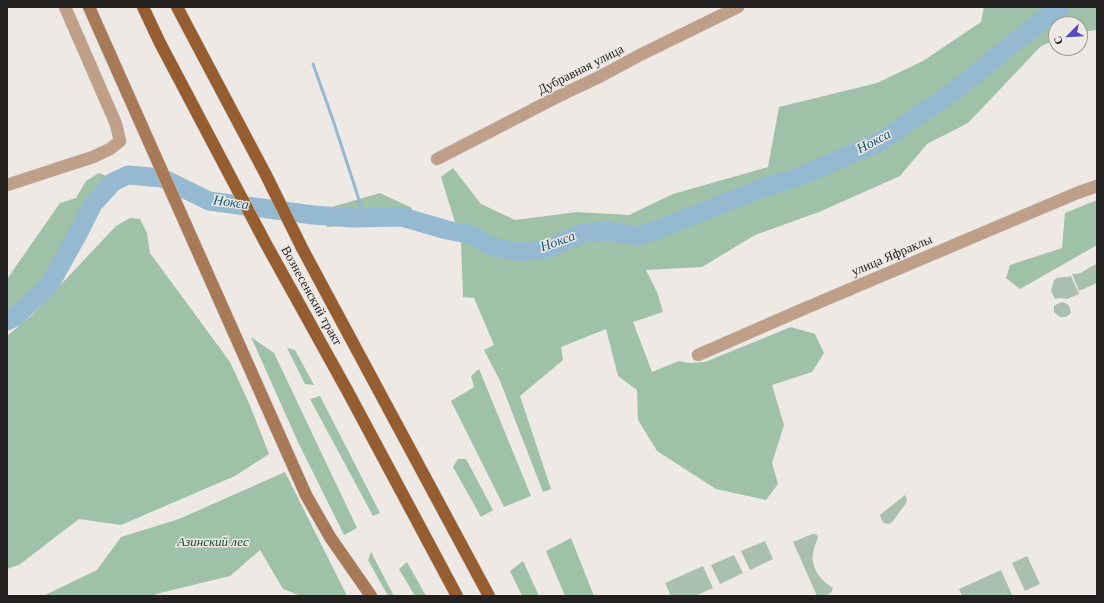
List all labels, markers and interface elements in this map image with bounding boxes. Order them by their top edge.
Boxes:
north arrow [1048,16,1088,56]
text: С [1051,34,1065,47]
street label: Дубравная улица [535,42,627,98]
water label: Нокса [854,126,894,158]
water label: Нокса [212,192,250,214]
water label: Нокса [538,228,578,256]
street label: улица Яфраклы [849,232,935,280]
street label: Вознесенский тракт [277,244,345,348]
park label: Азинский лес [177,535,249,551]

